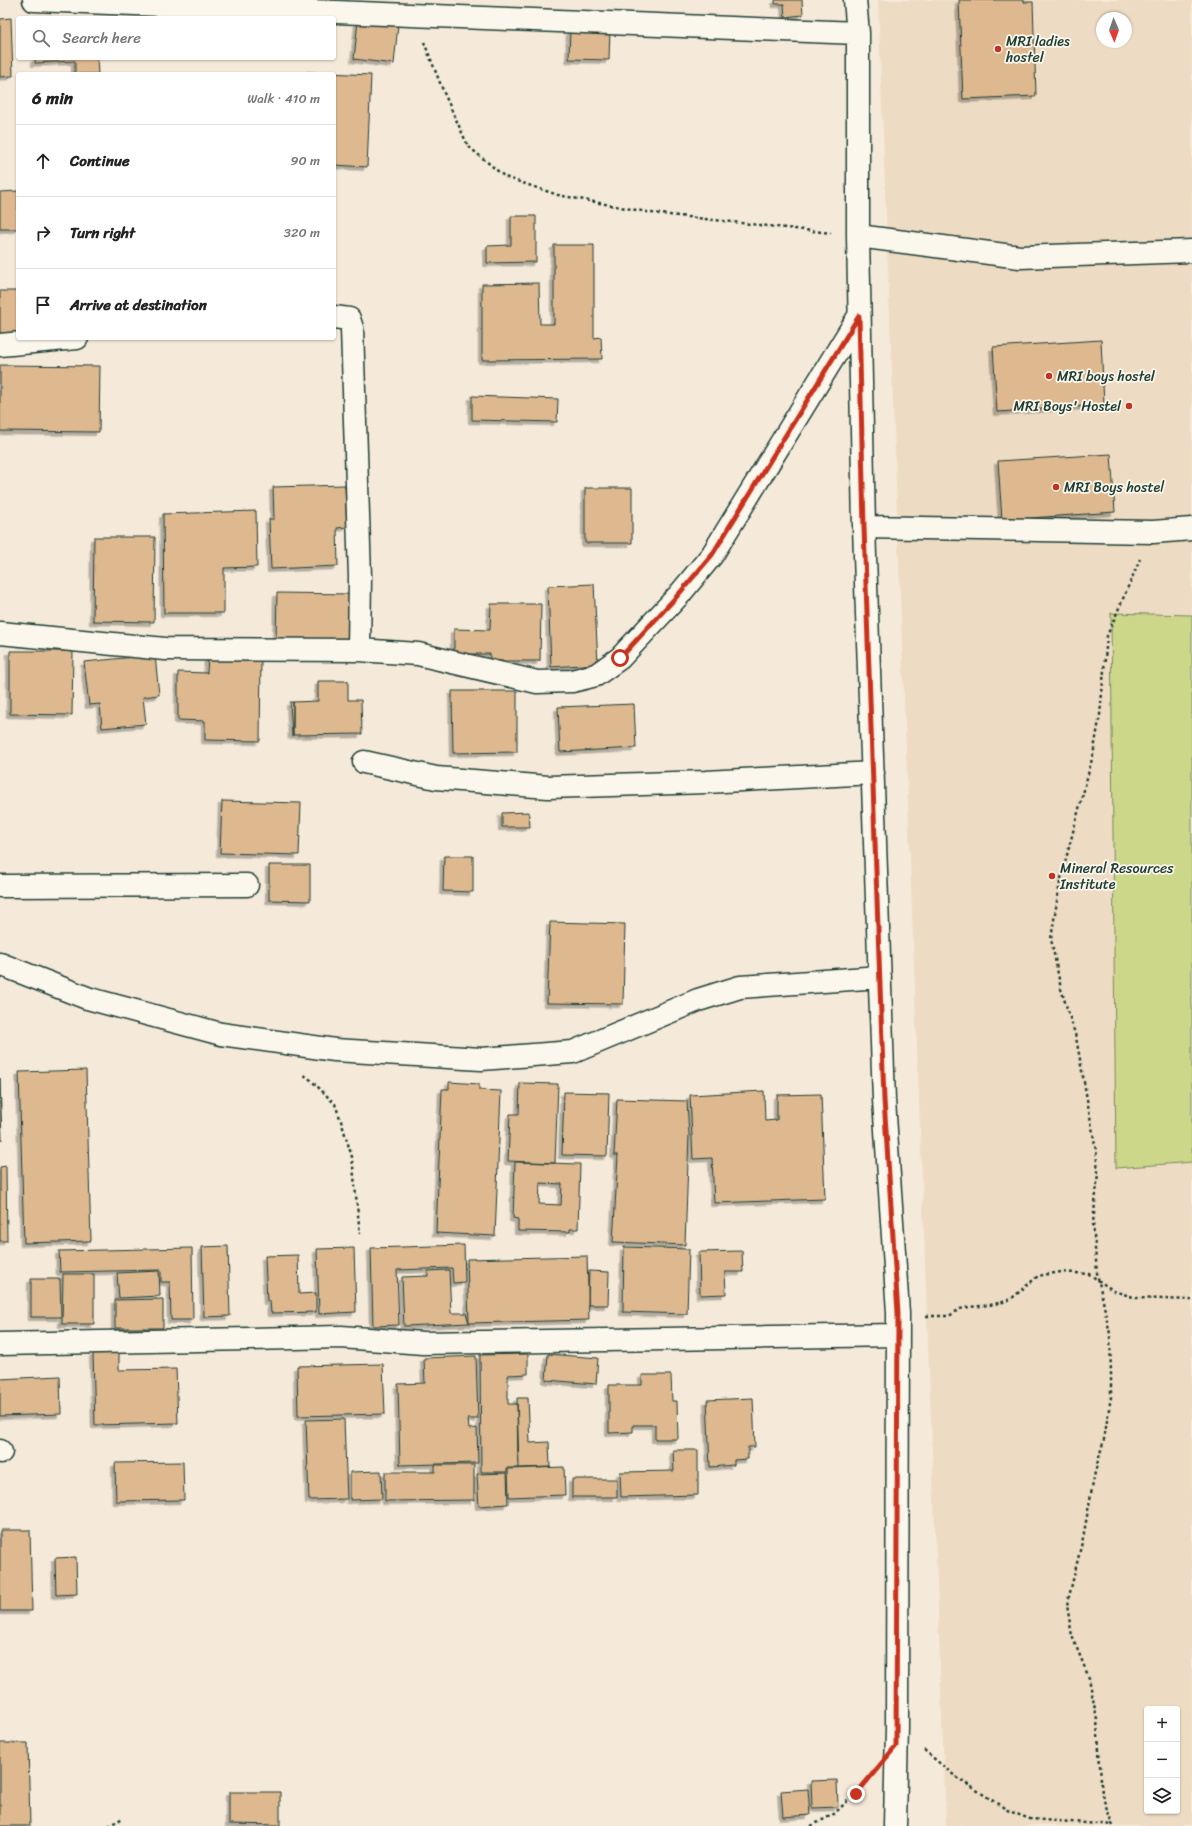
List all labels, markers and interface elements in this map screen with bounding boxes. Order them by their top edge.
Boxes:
north arrow [1096,12,1132,48]
search box [16,16,336,60]
text: Search here [62,25,141,51]
icon: search [30,27,52,49]
place label: MRI ladies hostel [1005,29,1070,70]
marker: MRI ladies hostel [993,44,1003,54]
text: 6 min [32,83,73,113]
text: Walk · 410 m [247,87,320,110]
text: Continue [70,148,130,174]
text: 90 m [290,149,320,172]
icon: ahead [32,150,54,172]
text: Turn right [70,220,135,246]
text: 320 m [284,221,320,244]
icon: right [32,222,54,244]
text: Arrive at destination [70,292,207,318]
icon: arrive [32,294,54,316]
place label: MRI boys hostel [1057,364,1156,389]
marker: MRI boys hostel [1044,371,1054,381]
place label: MRI Boys' Hostel [1014,394,1122,419]
marker: MRI Boys' Hostel [1124,401,1134,411]
place label: MRI Boys hostel [1064,475,1165,500]
marker: MRI Boys hostel [1051,482,1061,492]
route start [611,649,629,667]
place label: Mineral Resources Institute [1059,856,1174,897]
marker: Mineral Resources Institute [1047,871,1057,881]
map controls [1144,1706,1180,1814]
button: + [1144,1706,1180,1742]
button: − [1144,1742,1180,1778]
button: layers [1144,1778,1180,1814]
route end [847,1785,865,1803]

